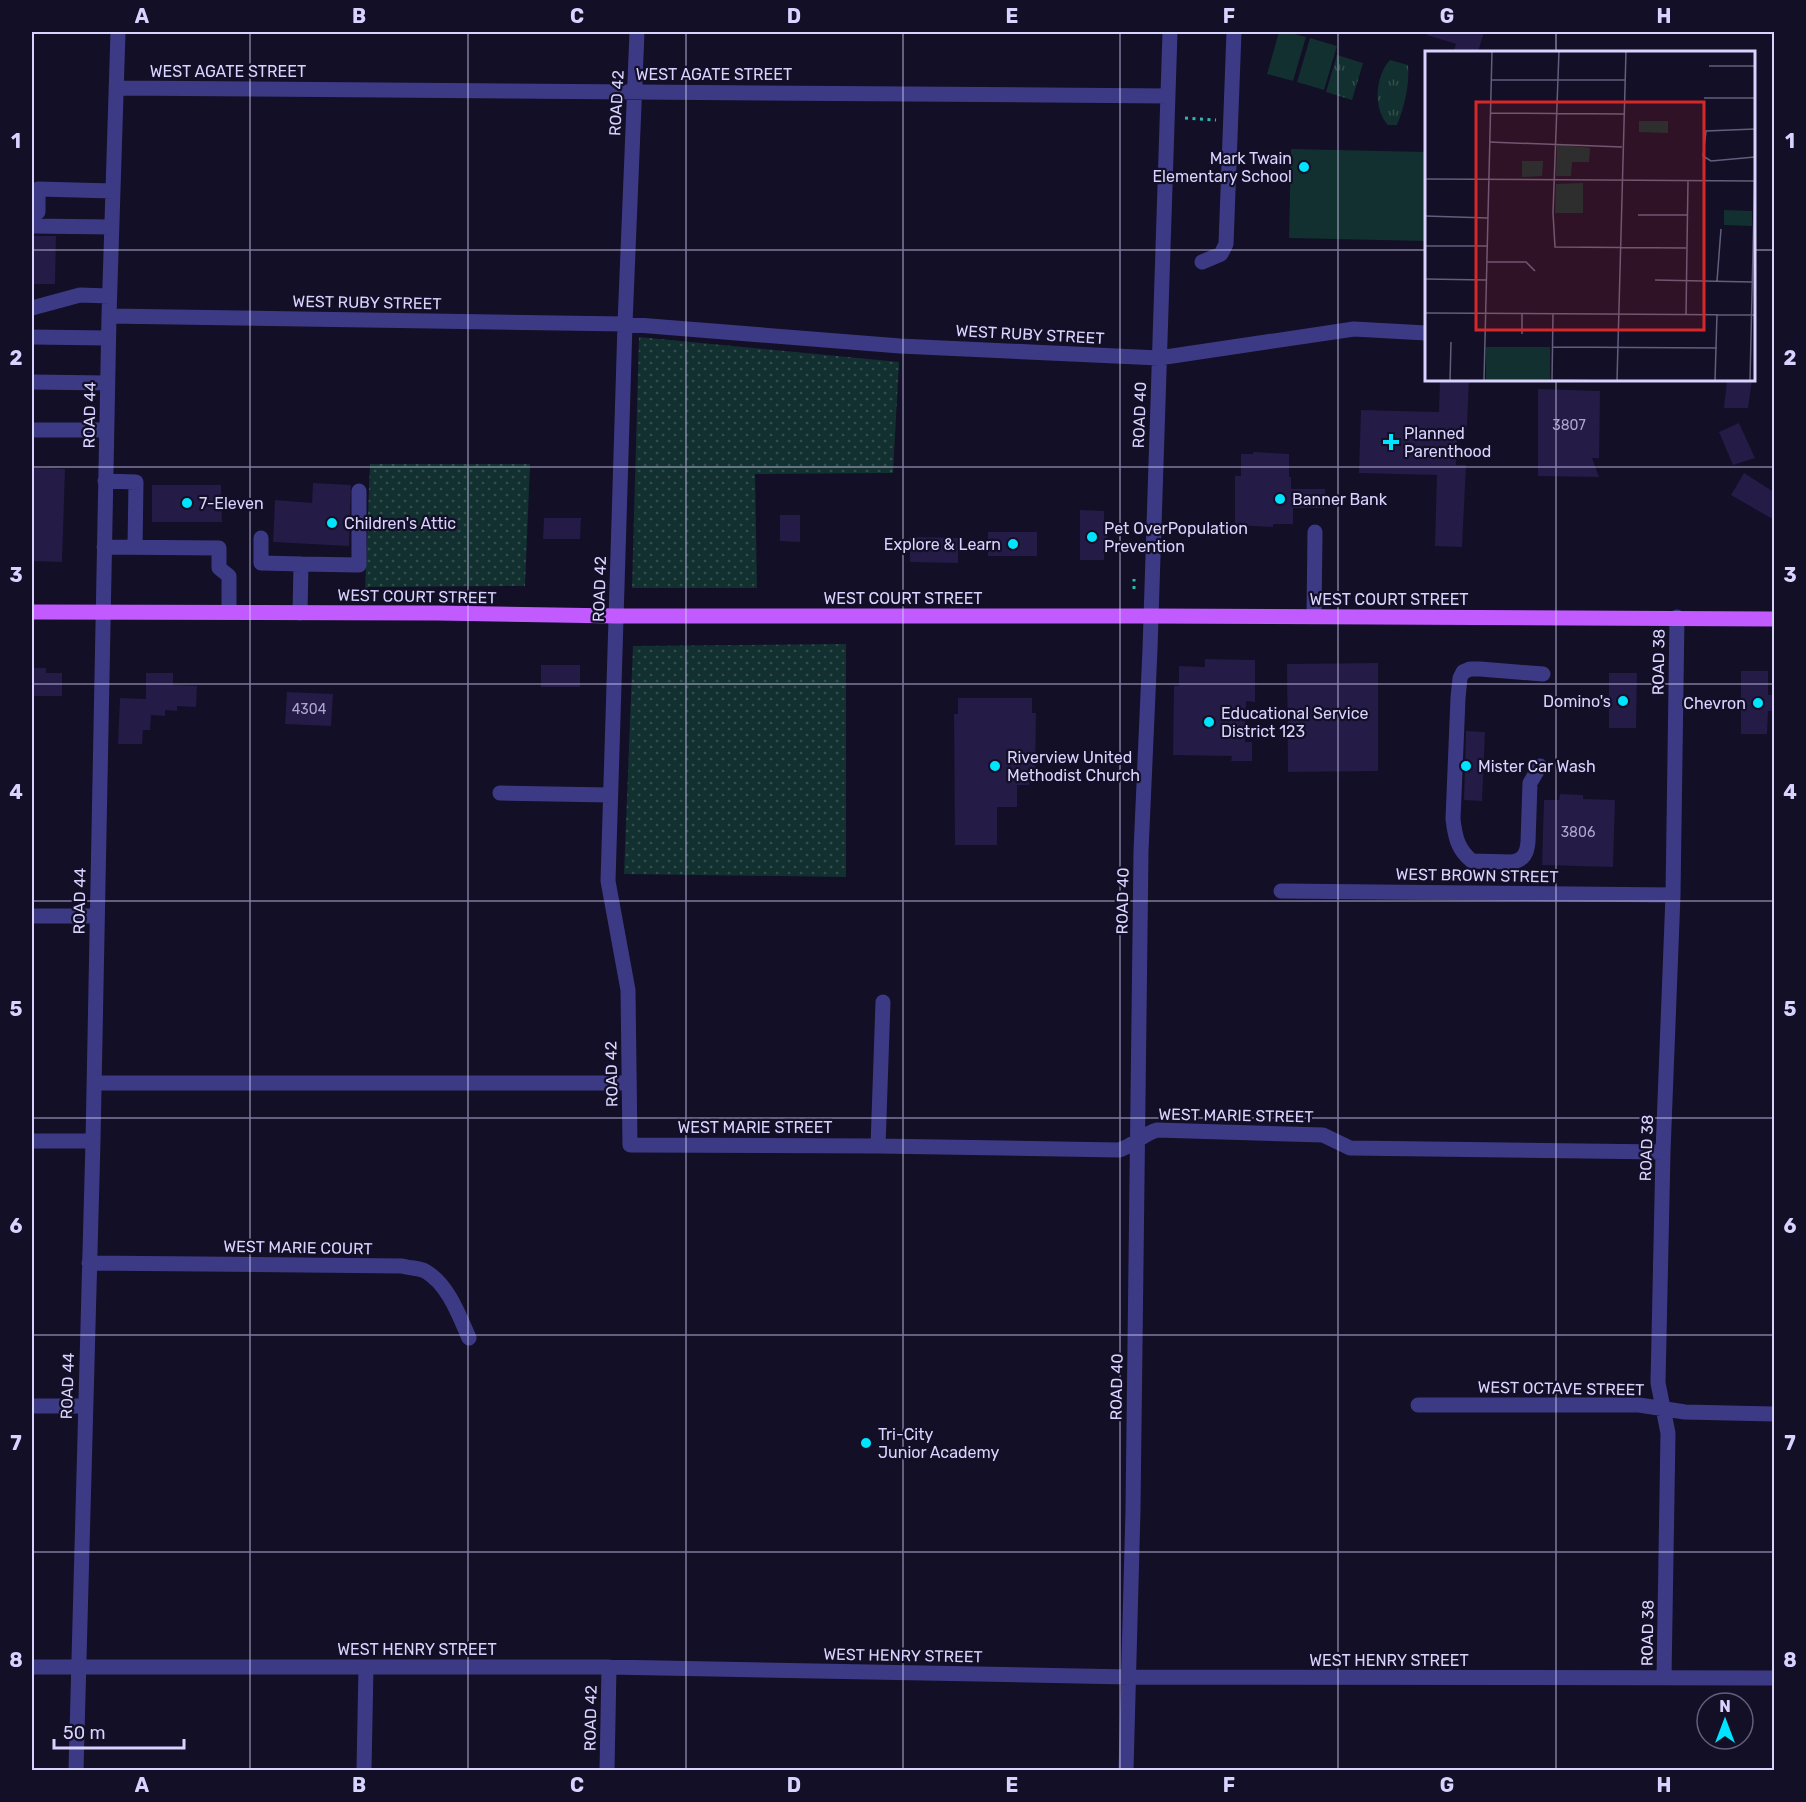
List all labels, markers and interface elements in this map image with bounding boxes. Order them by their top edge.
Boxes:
text: A [135,4,150,28]
text: B [352,4,366,28]
text: C [570,4,584,28]
text: D [787,4,801,28]
text: E [1006,4,1018,28]
text: F [1223,4,1235,28]
text: G [1440,4,1454,28]
text: H [1657,4,1671,28]
inset map [1425,51,1755,381]
street label: WEST AGATE STREET [150,62,306,81]
street label: WEST AGATE STREET [636,65,792,84]
street label: ROAD 42 [605,70,628,137]
text: 1 [11,129,21,153]
text: 1 [1785,129,1795,153]
place label: Mark Twain Elementary School [1152,149,1292,186]
marker: Mark Twain Elementary School [1297,160,1311,174]
street label: WEST RUBY STREET [292,292,442,313]
street label: WEST RUBY STREET [955,321,1105,348]
text: 2 [10,346,23,370]
text: 2 [1784,346,1797,370]
street label: ROAD 44 [79,381,100,448]
street label: ROAD 40 [1129,381,1150,449]
house number: 3807 [1552,417,1586,434]
place label: Planned Parenthood [1404,424,1491,461]
marker: Planned Parenthood [1382,433,1400,451]
place label: Banner Bank [1292,490,1388,509]
marker: Banner Bank [1273,492,1287,506]
place label: 7-Eleven [199,494,264,513]
marker: 7-Eleven [180,496,194,510]
place label: Children's Attic [344,514,456,533]
marker: Children's Attic [325,516,339,530]
place label: Pet OverPopulation Prevention [1104,519,1248,556]
marker: Pet OverPopulation Prevention [1085,530,1099,544]
place label: Explore & Learn [884,535,1001,554]
marker: Explore & Learn [1006,537,1020,551]
street label: ROAD 42 [589,556,610,622]
text: 3 [9,563,23,587]
text: 3 [1783,563,1797,587]
street label: WEST COURT STREET [337,586,497,607]
street label: WEST COURT STREET [823,589,983,608]
street label: WEST COURT STREET [1309,590,1469,609]
street label: ROAD 38 [1648,629,1669,695]
place label: Domino's [1543,692,1611,711]
marker: Domino's [1616,694,1630,708]
place label: Chevron [1683,694,1746,713]
marker: Chevron [1751,696,1765,710]
house number: 4304 [292,701,327,718]
place label: Educational Service District 123 [1221,704,1369,741]
marker: Educational Service District 123 [1202,715,1216,729]
place label: Riverview United Methodist Church [1007,748,1140,785]
place label: Mister Car Wash [1478,757,1596,776]
marker: Riverview United Methodist Church [988,759,1002,773]
marker: Mister Car Wash [1459,759,1473,773]
text: 4 [9,780,23,804]
text: 4 [1783,780,1797,804]
house number: 3806 [1561,824,1595,841]
street label: WEST BROWN STREET [1395,865,1559,886]
street label: ROAD 44 [69,867,90,934]
street label: ROAD 40 [1112,867,1133,935]
text: 5 [10,997,23,1021]
text: 5 [1784,997,1797,1021]
street label: ROAD 42 [601,1041,622,1107]
street label: WEST MARIE STREET [1158,1105,1314,1126]
street label: ROAD 38 [1636,1114,1657,1182]
street label: WEST MARIE STREET [677,1118,833,1137]
text: 6 [9,1214,23,1238]
text: 6 [1783,1214,1797,1238]
street label: WEST MARIE COURT [223,1237,373,1258]
street label: ROAD 44 [57,1352,78,1420]
street label: ROAD 40 [1106,1353,1127,1421]
street label: WEST OCTAVE STREET [1477,1378,1645,1399]
place label: Tri-City Junior Academy [878,1425,999,1462]
text: 7 [10,1431,22,1455]
text: 7 [1784,1431,1796,1455]
marker: Tri-City Junior Academy [859,1436,873,1450]
street label: ROAD 38 [1637,1600,1658,1666]
street label: WEST HENRY STREET [337,1640,497,1659]
street label: WEST HENRY STREET [823,1645,983,1666]
text: 8 [9,1648,23,1672]
text: 8 [1783,1648,1797,1672]
street label: WEST HENRY STREET [1309,1651,1469,1670]
street label: ROAD 42 [580,1685,601,1751]
north arrow [1695,1691,1755,1751]
text: N [1719,1697,1731,1716]
scale bar [54,1712,184,1750]
text: 50 m [63,1722,106,1744]
text: A [135,1773,150,1797]
text: B [352,1773,366,1797]
text: C [570,1773,584,1797]
text: D [787,1773,801,1797]
text: E [1006,1773,1018,1797]
text: F [1223,1773,1235,1797]
text: G [1440,1773,1454,1797]
text: H [1657,1773,1671,1797]

